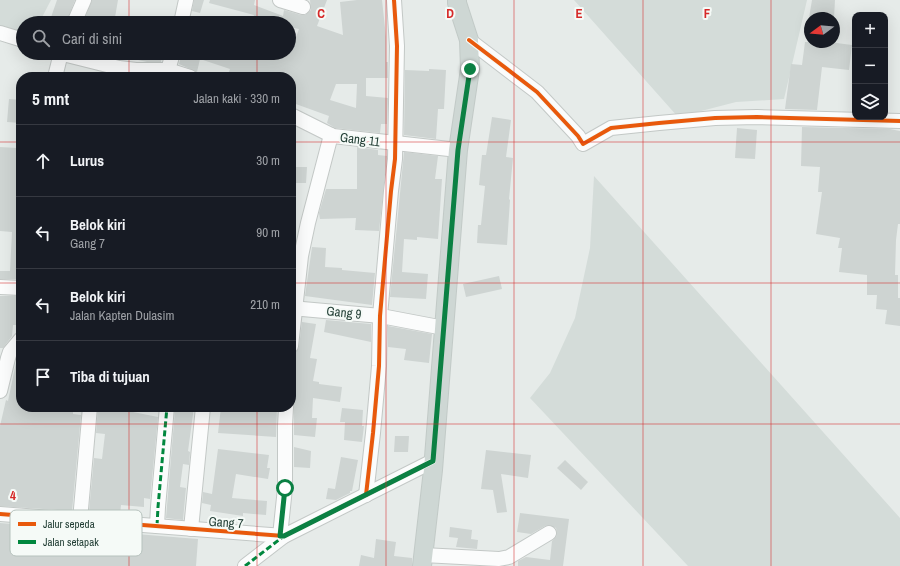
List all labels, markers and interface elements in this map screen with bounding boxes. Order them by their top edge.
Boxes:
text: C [317,5,325,22]
text: D [446,5,454,22]
text: E [575,5,583,22]
text: F [704,5,711,22]
north arrow [804,12,840,48]
map controls [852,12,888,120]
button: + [852,12,888,48]
search box [16,16,296,60]
icon: search [30,27,52,49]
text: Cari di sini [62,28,122,49]
button: − [852,48,888,84]
route end [461,60,479,78]
button: layers [852,84,888,120]
text: 5 mnt [32,87,69,110]
text: Jalan kaki · 330 m [193,90,280,107]
street label: Gang 11 [339,129,381,150]
icon: ahead [32,150,54,172]
text: Lurus [70,150,104,171]
text: 30 m [256,152,280,169]
text: Belok kiri [70,214,125,235]
icon: left [32,222,54,244]
text: 90 m [256,224,280,241]
text: Gang 7 [70,235,105,252]
text: Belok kiri [70,286,125,307]
icon: left [32,294,54,316]
text: 210 m [250,296,280,313]
street label: Gang 9 [326,302,362,323]
text: Jalan Kapten Dulasim [70,307,174,324]
icon: arrive [32,366,54,388]
text: Tiba di tujuan [70,366,150,387]
route start [276,479,294,497]
text: 4 [10,487,16,504]
legend [10,510,142,556]
street label: Gang 7 [208,513,244,532]
text: Jalur sepeda [43,517,95,531]
text: Jalan setapak [43,535,99,549]

